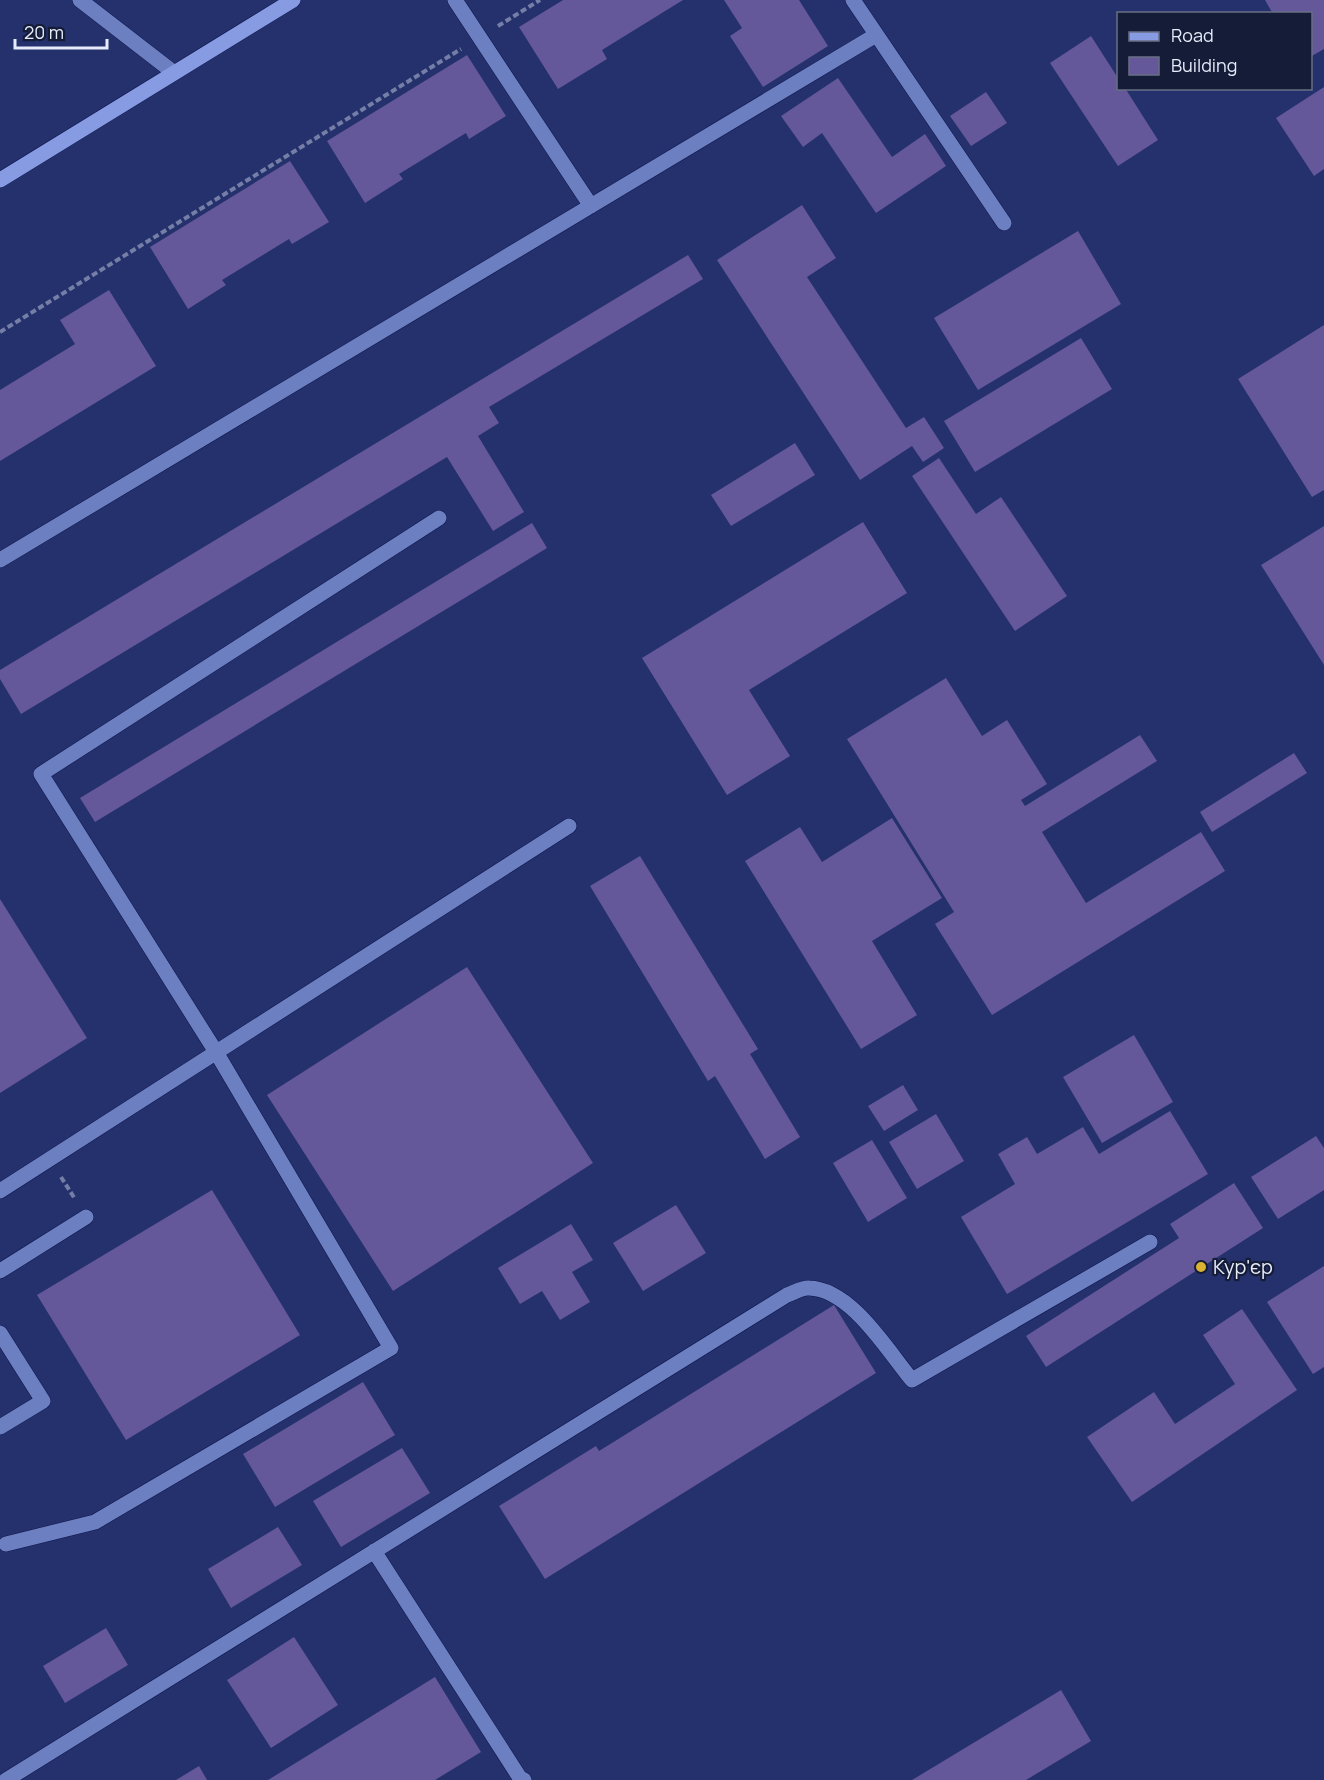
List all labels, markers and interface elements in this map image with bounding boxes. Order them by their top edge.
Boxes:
scale bar [15,12,106,50]
legend [1117,12,1312,90]
text: 20 m [24,20,64,44]
text: Road [1171,23,1214,47]
text: Building [1171,53,1237,77]
place label: Кур'єр [1213,1253,1273,1280]
marker: Кур'єр [1194,1260,1208,1274]

